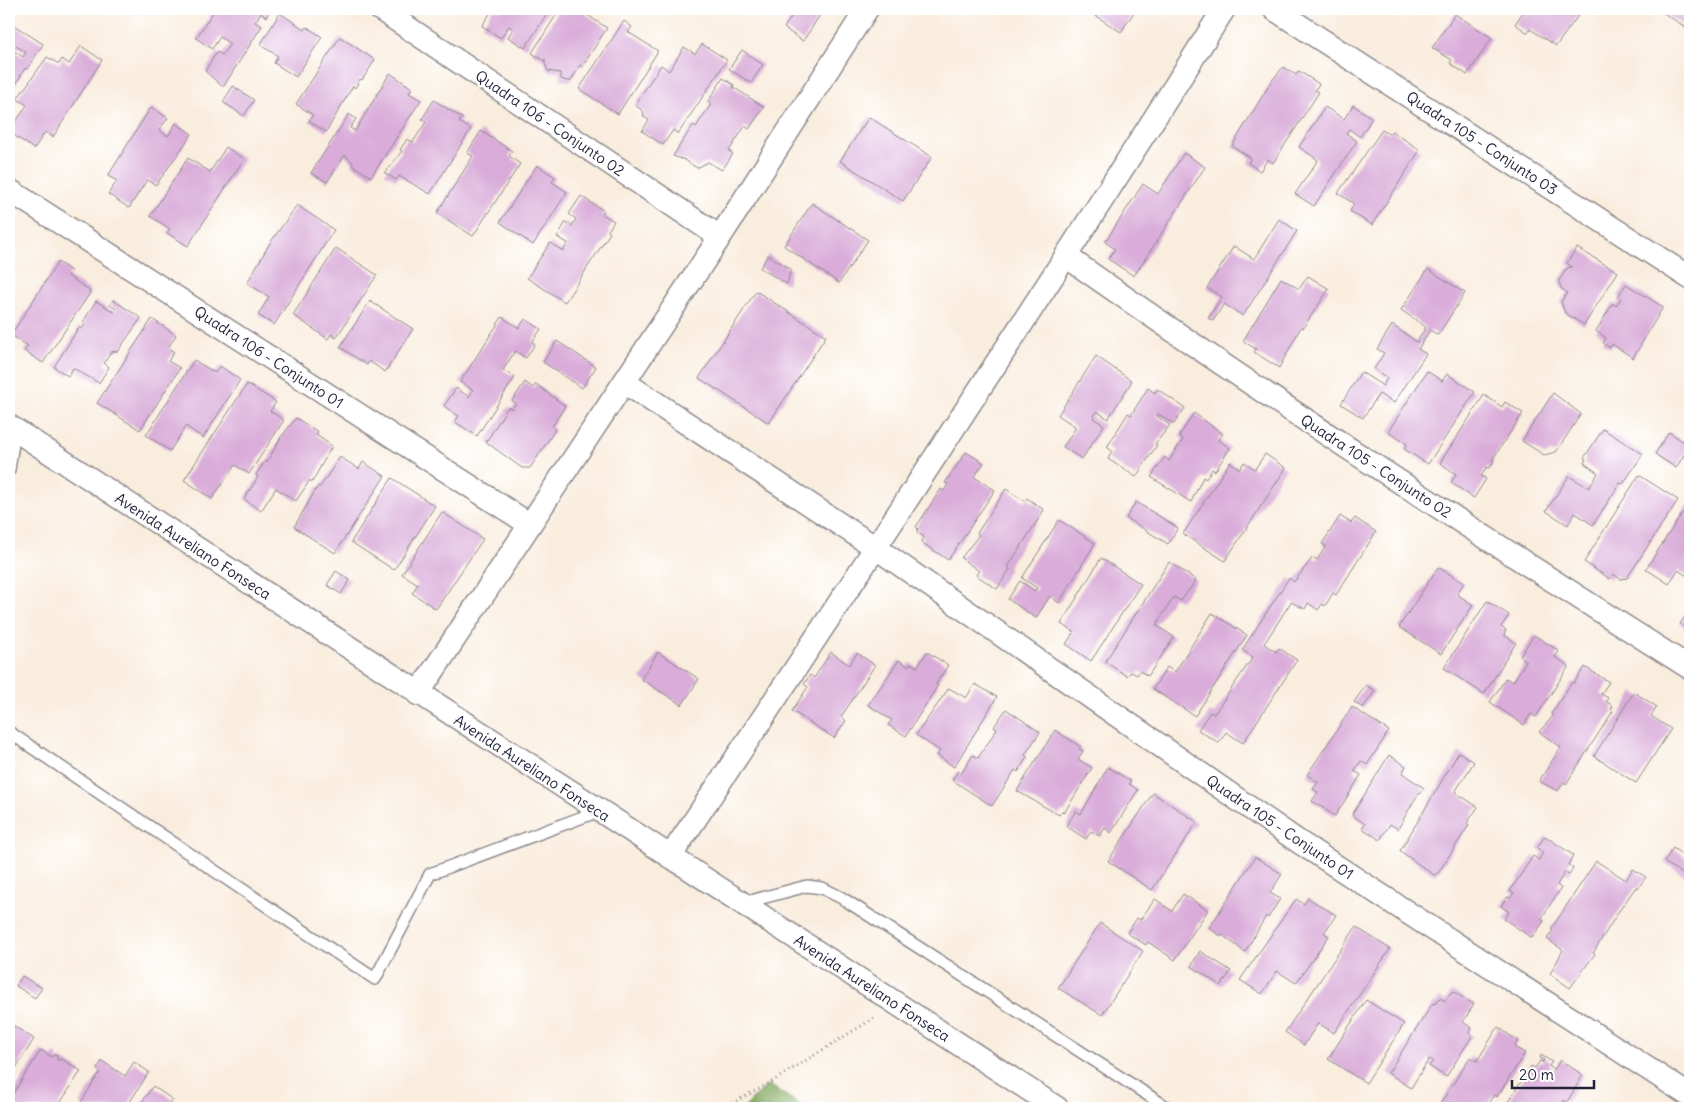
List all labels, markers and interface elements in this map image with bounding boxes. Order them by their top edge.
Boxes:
street label: Quadra 106 - Conjunto 02 [472,66,628,180]
street label: Quadra 105 - Conjunto 03 [1403,87,1561,199]
street label: Quadra 106 - Conjunto 01 [191,302,347,412]
street label: Quadra 105 - Conjunto 02 [1297,410,1455,522]
street label: Avenida Aureliano Fonseca [112,488,275,604]
street label: Avenida Aureliano Fonseca [451,710,614,826]
street label: Quadra 105 - Conjunto 01 [1203,771,1357,883]
street label: Avenida Aureliano Fonseca [791,930,954,1046]
scale bar [1512,1057,1594,1089]
text: 20 m [1519,1065,1554,1084]

